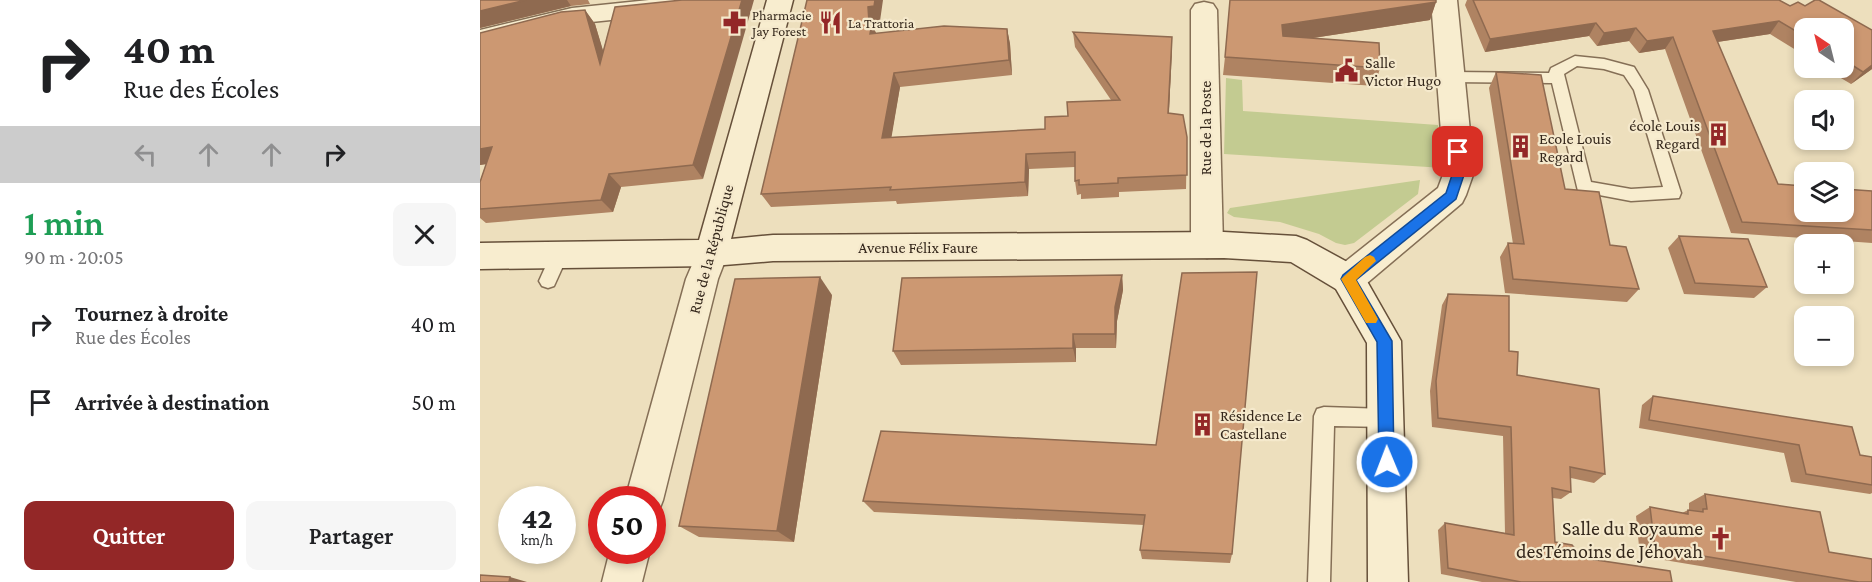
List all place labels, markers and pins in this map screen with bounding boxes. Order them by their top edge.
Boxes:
place label: Pharmacie Jay Forest [750,7,811,39]
pharmacy icon: Pharmacie Jay Forest [721,10,747,36]
restaurant icon: La Trattoria [817,10,843,36]
place label: La Trattoria [848,15,915,31]
place label: Salle Victor Hugo [1365,54,1441,90]
public building icon: Salle Victor Hugo [1334,58,1360,84]
place label: école Louis Regard [1629,117,1701,153]
building icon: école Louis Regard [1705,121,1731,147]
pin [1432,126,1483,177]
place label: Ecole Louis Regard [1539,130,1611,166]
building icon: Ecole Louis Regard [1508,134,1534,160]
place label: Résidence Le Castellane [1220,407,1302,442]
building icon: Résidence Le Castellane [1189,411,1215,437]
place label: Salle du Royaume desTémoins de Jéhovah [1516,517,1703,563]
church icon: Salle du Royaume desTémoins de Jéhovah [1708,526,1734,552]

